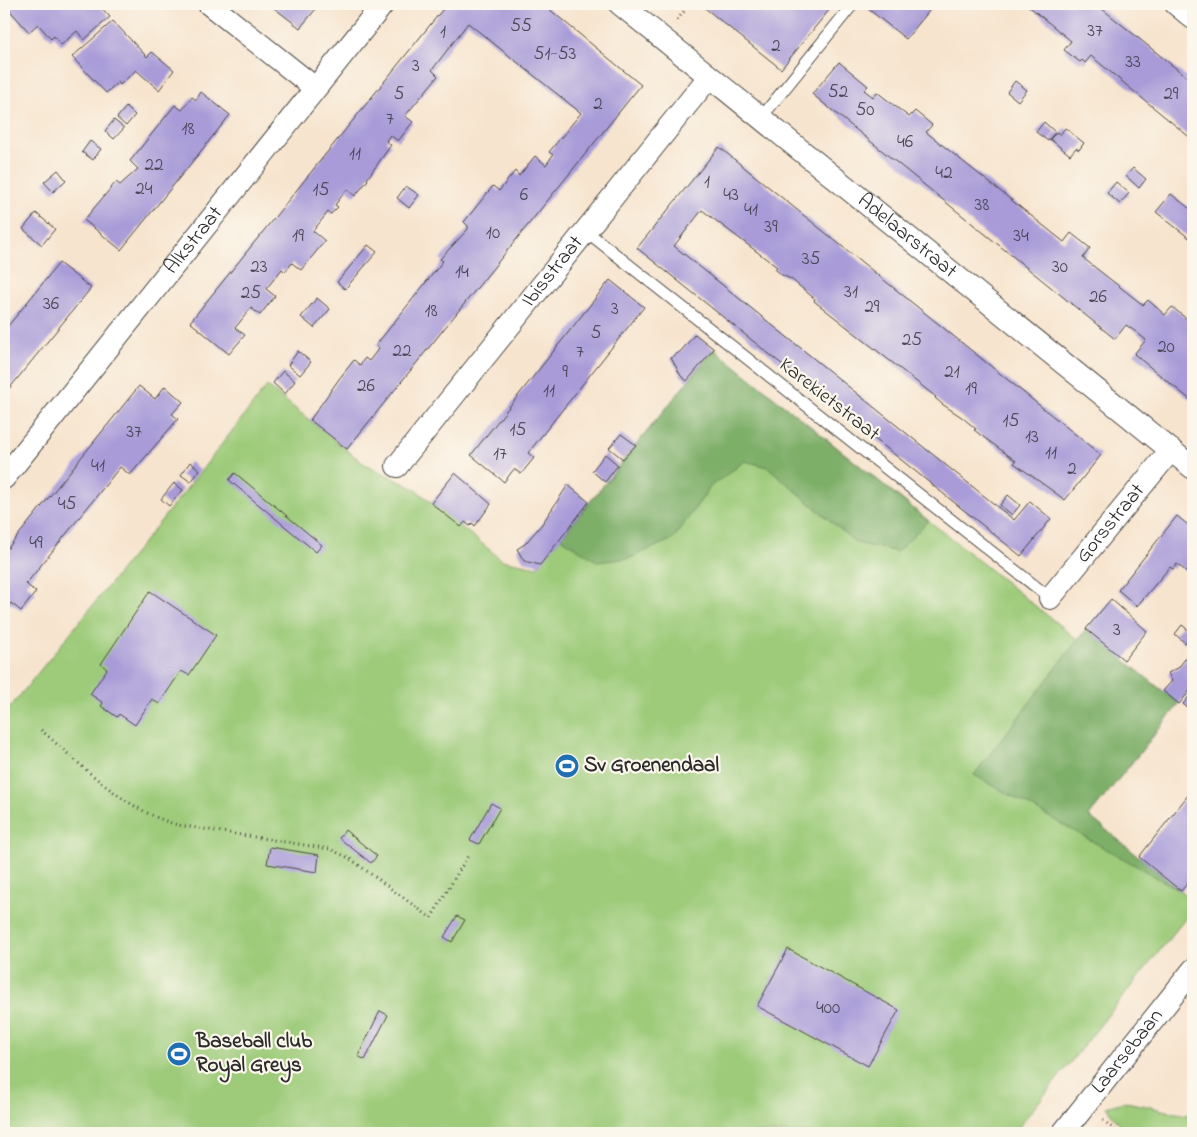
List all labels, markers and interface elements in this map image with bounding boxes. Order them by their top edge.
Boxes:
house number: 55 [510,13,532,40]
house number: 37 [1087,18,1103,45]
house number: 1 [440,19,446,46]
house number: 2 [771,33,781,60]
house number: 51-53 [534,41,577,68]
house number: 33 [1125,49,1141,76]
house number: 3 [412,53,420,80]
house number: 52 [828,79,848,106]
house number: 5 [394,81,405,108]
house number: 29 [1163,81,1179,108]
house number: 2 [593,91,603,118]
house number: 50 [855,97,875,124]
house number: 7 [386,106,394,133]
house number: 18 [181,116,195,143]
house number: 46 [897,129,913,156]
house number: 11 [349,141,361,168]
house number: 22 [145,152,163,179]
house number: 42 [935,160,953,187]
house number: 1 [704,169,710,196]
house number: 24 [135,176,153,203]
house number: 15 [313,177,330,204]
house number: 6 [520,182,528,209]
house number: 43 [723,182,739,209]
street label: Adelaarstraat [850,187,963,286]
house number: 38 [975,192,989,219]
house number: 41 [744,197,758,224]
street label: Alkstraat [157,200,230,281]
house number: 39 [764,214,778,241]
house number: 10 [486,220,500,247]
house number: 19 [292,223,304,250]
house number: 34 [1013,223,1029,250]
street label: Ibisstraat [515,229,591,314]
house number: 35 [802,246,820,273]
house number: 23 [250,254,268,281]
house number: 30 [1052,254,1068,281]
house number: 14 [455,259,469,286]
house number: 31 [844,279,858,306]
house number: 25 [241,280,261,307]
house number: 26 [1089,284,1107,311]
house number: 36 [43,291,59,318]
house number: 29 [864,294,880,321]
house number: 3 [611,296,619,323]
house number: 18 [424,298,438,325]
house number: 5 [591,320,602,347]
house number: 25 [902,327,922,354]
house number: 20 [1157,334,1175,361]
house number: 22 [393,338,411,365]
house number: 7 [576,339,584,366]
street label: Karekietstraat [772,351,886,449]
house number: 9 [562,359,568,386]
house number: 21 [944,359,960,386]
house number: 26 [357,373,375,400]
house number: 19 [965,376,977,403]
house number: 11 [543,378,555,405]
house number: 15 [1003,408,1020,435]
house number: 15 [510,417,527,444]
house number: 37 [126,419,142,446]
house number: 13 [1025,424,1039,451]
house number: 11 [1045,440,1057,467]
house number: 17 [493,441,507,468]
house number: 41 [91,453,105,480]
house number: 2 [1067,456,1077,483]
street label: Gorsstraat [1069,477,1153,570]
house number: 45 [58,491,76,518]
house number: 49 [29,530,43,557]
house number: 3 [1113,617,1121,644]
place label: Sv Groenendaal [584,751,719,781]
sports icon: Sv Groenendaal [554,753,580,779]
house number: 400 [816,995,840,1022]
street label: Laarsebaan [1085,1003,1171,1101]
place label: Baseball club Royal Greys [195,1027,313,1083]
sports icon: Baseball club Royal Greys [166,1041,192,1067]

